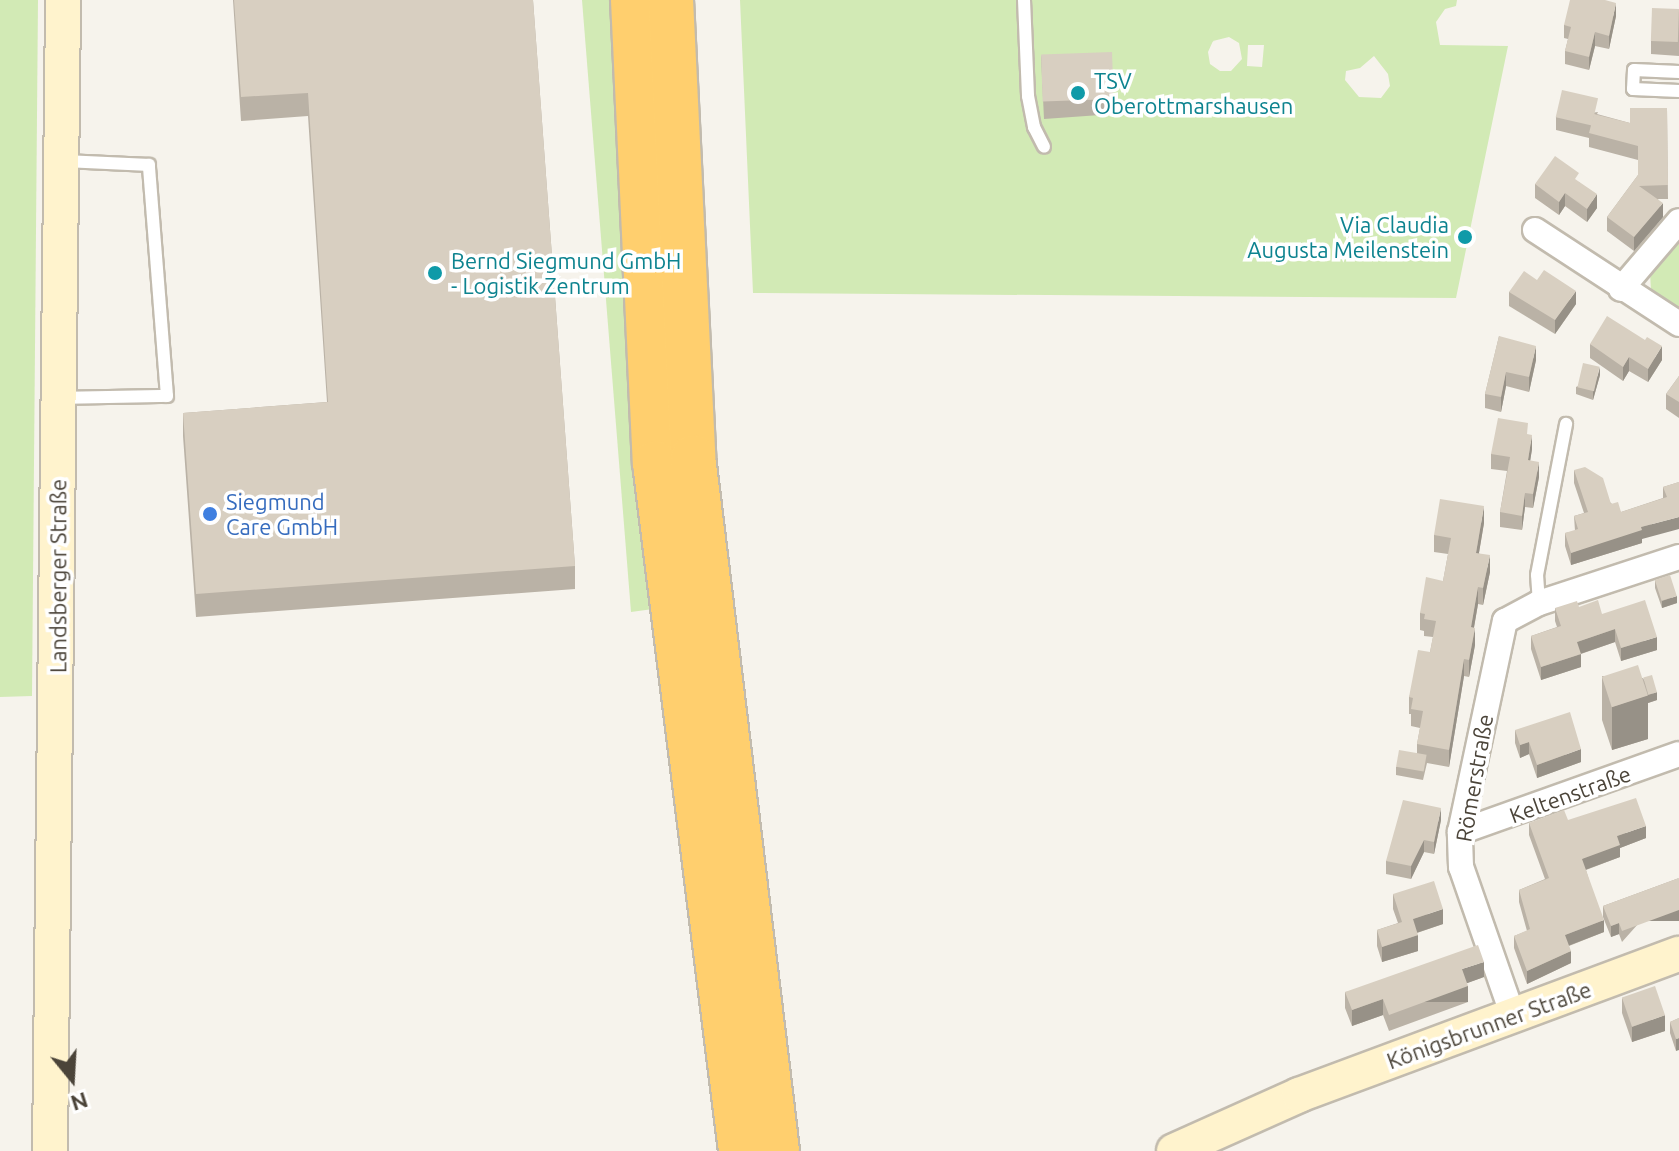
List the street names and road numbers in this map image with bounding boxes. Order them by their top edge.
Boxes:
street label: Landsberger Straße [45,479,71,673]
street label: Römerstraße [1450,712,1498,844]
street label: Keltenstraße [1506,760,1634,828]
street label: Königsbrunner Straße [1383,976,1595,1074]

